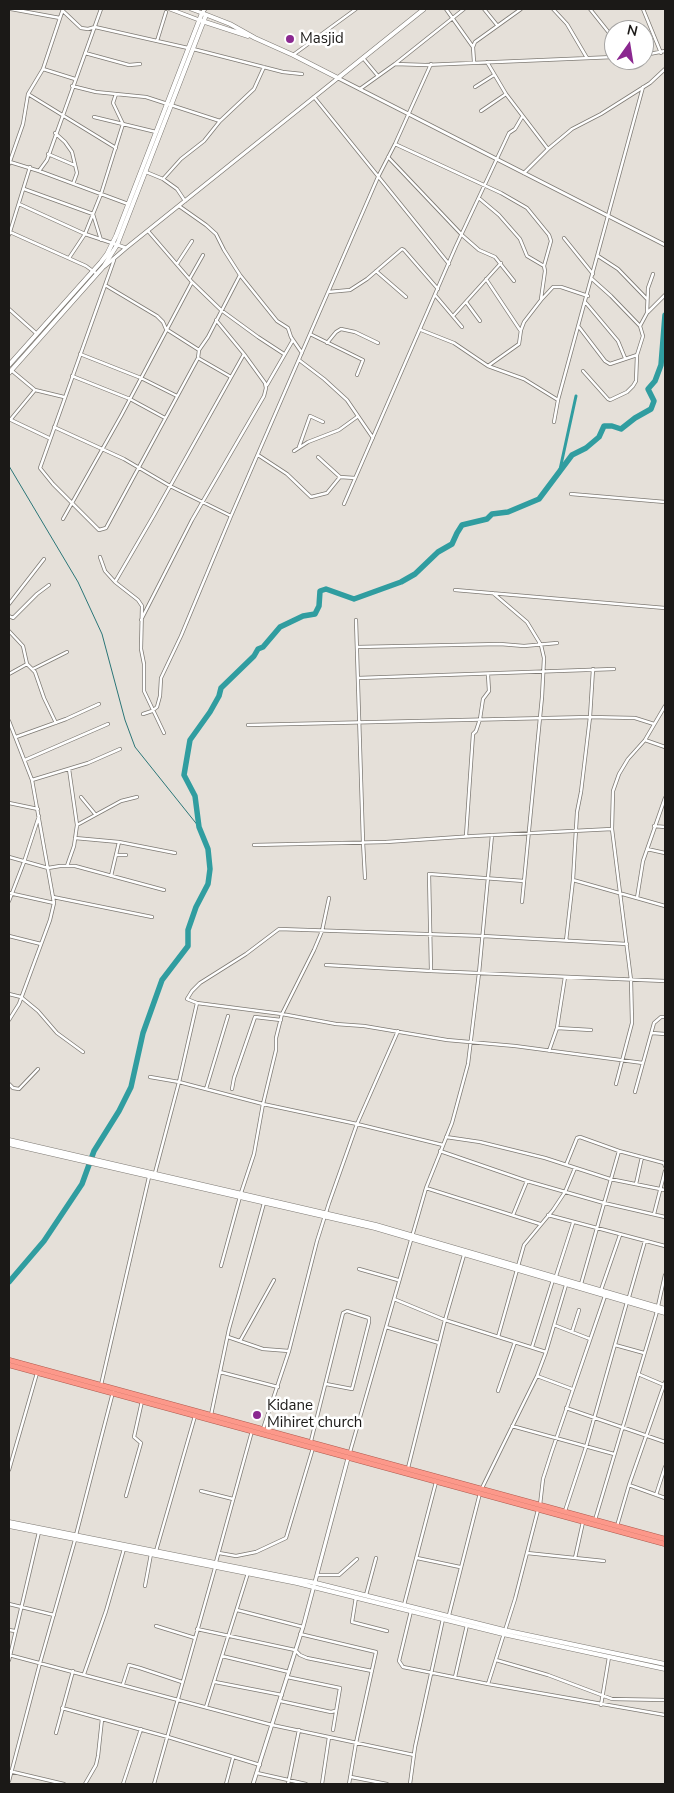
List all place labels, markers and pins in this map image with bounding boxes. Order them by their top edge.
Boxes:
place label: Masjid [300,30,344,48]
marker: Masjid [284,33,296,45]
place label: Kidane Mihiret church [267,1397,362,1432]
marker: Kidane Mihiret church [251,1409,263,1421]

